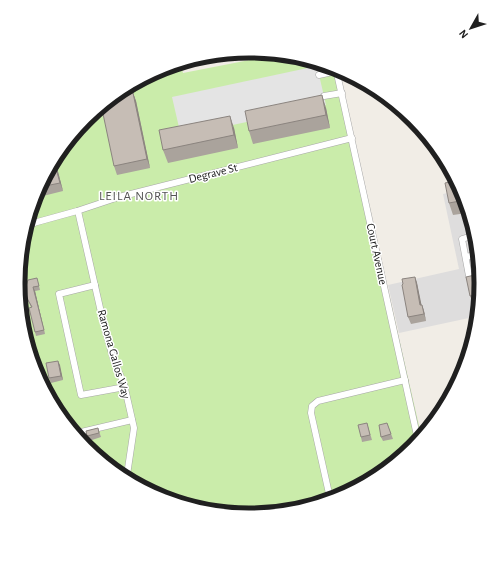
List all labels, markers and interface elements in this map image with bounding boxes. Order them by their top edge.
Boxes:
north arrow [451,8,491,48]
text: N [457,28,470,40]
street label: Degrave St [187,161,239,185]
district label: LEILA NORTH [99,190,179,203]
street label: Court Avenue [365,222,389,286]
street label: Ramona Gallos Way [95,308,133,400]

